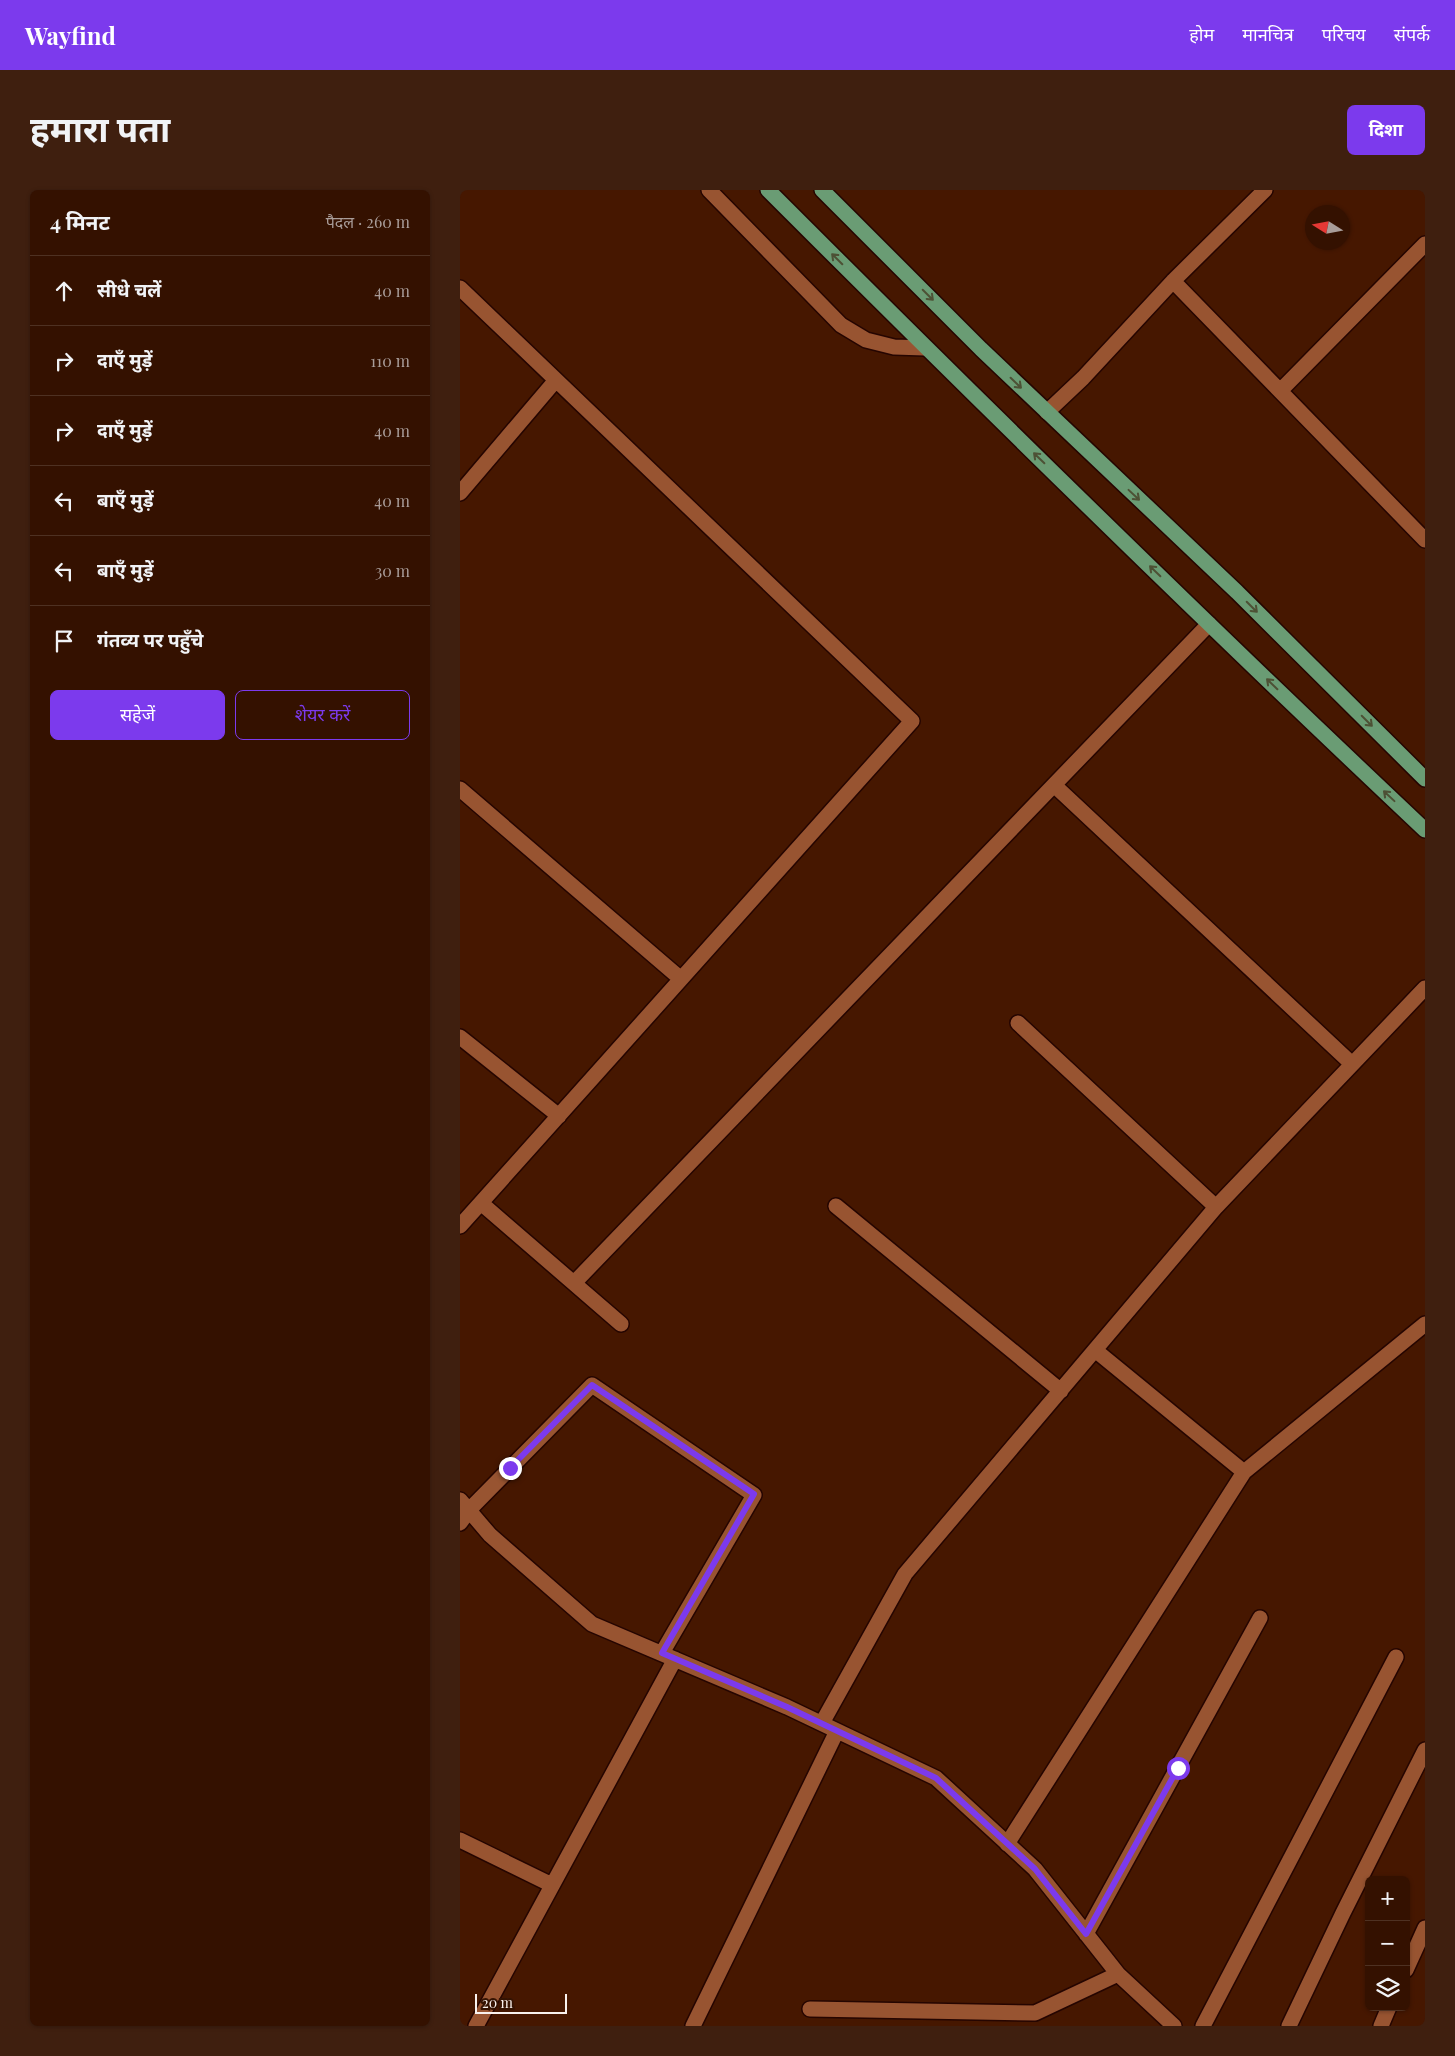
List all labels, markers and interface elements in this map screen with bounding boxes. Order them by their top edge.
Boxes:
text: Wayfind [25,19,116,51]
text: होम [1189,22,1214,46]
text: मानचित्र [1242,22,1294,46]
text: परिचय [1322,22,1366,46]
text: संपर्क [1394,22,1430,46]
text: हमारा पता [30,104,170,151]
button: दिशा [1347,105,1425,155]
north arrow [1305,205,1350,250]
text: 4 मिनट [50,207,110,235]
text: पैदल · 260 m [326,211,410,232]
one-way arrow [831,253,843,265]
text: सीधे चलें [97,276,161,302]
icon: ahead [50,277,78,305]
text: 40 m [374,280,410,301]
one-way arrow [921,288,933,300]
text: दाएँ मुड़ें [97,346,152,372]
icon: right [50,347,78,375]
text: 110 m [370,350,410,371]
one-way arrow [1010,376,1022,389]
text: दाएँ मुड़ें [97,416,152,442]
icon: right [50,417,78,445]
text: 40 m [374,420,410,441]
one-way arrow [1032,452,1045,464]
text: बाएँ मुड़ें [97,486,154,512]
icon: left [50,487,78,515]
one-way arrow [1127,489,1140,501]
text: 40 m [374,490,410,511]
text: बाएँ मुड़ें [97,556,154,582]
icon: left [50,557,78,585]
text: 30 m [375,560,410,581]
one-way arrow [1149,565,1162,577]
one-way arrow [1245,600,1257,612]
text: गंतव्य पर पहुँचे [97,626,204,652]
icon: arrive [50,627,78,655]
one-way arrow [1266,678,1278,690]
button: सहेजें [50,690,225,740]
button: शेयर करें [235,690,410,740]
one-way arrow [1360,715,1372,727]
one-way arrow [1383,790,1396,802]
route end [499,1457,522,1480]
route start [1167,1757,1190,1780]
map controls [1365,1876,1410,2011]
button: + [1365,1876,1410,1921]
button: − [1365,1921,1410,1966]
button: layers [1365,1966,1410,2011]
scale bar [475,1991,568,2014]
text: 20 m [482,1993,513,2012]

